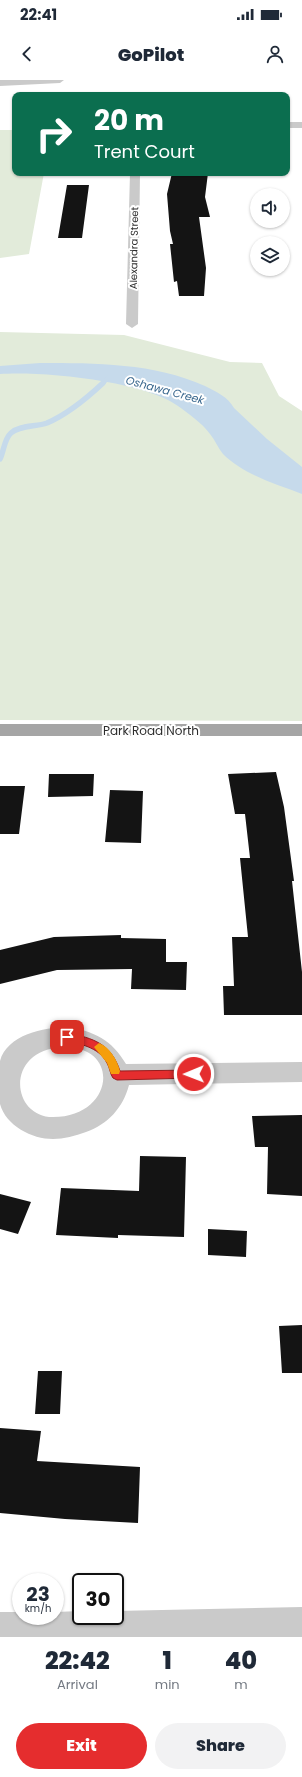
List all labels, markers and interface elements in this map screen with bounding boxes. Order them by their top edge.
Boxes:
text: 22:41 [20,4,57,25]
text: GoPilot [118,42,184,67]
icon: back [16,43,38,65]
icon: person [264,43,286,65]
text: 20 m [94,101,164,140]
icon: right [28,108,80,160]
text: Trent Court [94,139,195,164]
map controls [250,188,290,276]
button: sound [250,188,290,228]
street label: Alexandra Street [126,206,142,289]
button: layers [250,236,290,276]
water label: Oshawa Creek [124,372,207,408]
street label: Park Road North [103,722,199,739]
pin [50,1020,84,1054]
icon: arrive [56,1026,78,1048]
position arrow [173,1053,215,1095]
speed limit sign: 30 [72,1573,124,1625]
text: 23 [26,1580,50,1608]
text: km/h [25,1601,51,1616]
text: 22:42 [45,1644,110,1677]
text: 1 [163,1644,172,1677]
text: 40 [225,1644,257,1677]
text: Arrival [57,1675,98,1694]
text: min [155,1675,180,1694]
text: m [234,1675,248,1694]
button: Exit [16,1723,147,1769]
button: Share [155,1723,286,1769]

